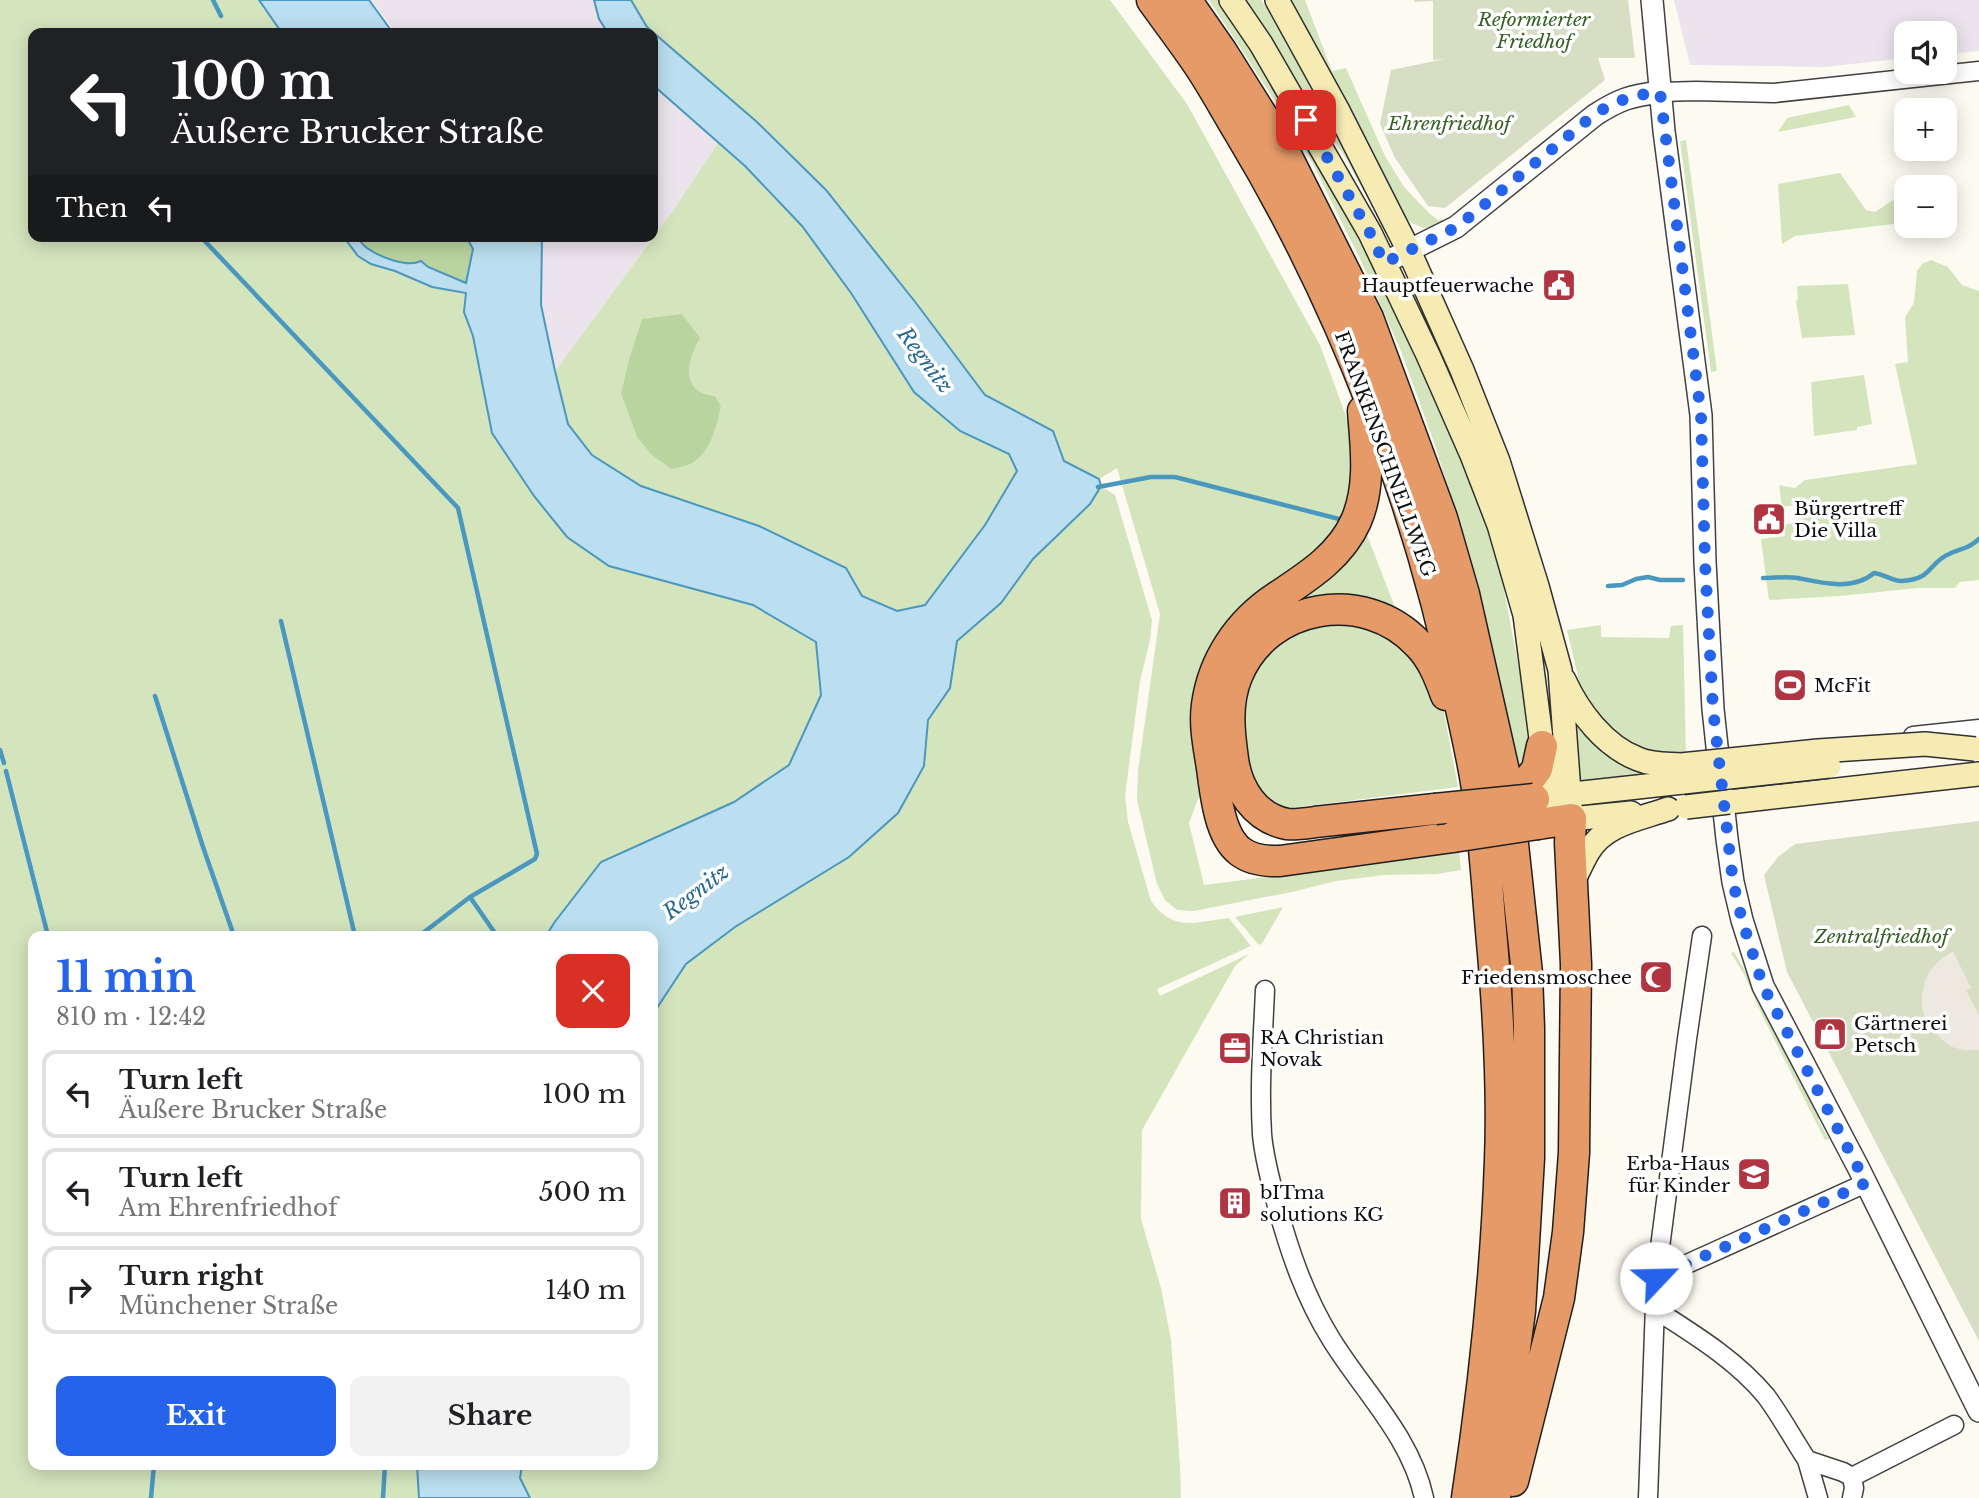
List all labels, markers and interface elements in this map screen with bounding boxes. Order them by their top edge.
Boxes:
park label: Reformierter Friedhof [1477,8,1592,53]
map controls [1894,21,1957,238]
button: sound [1894,21,1957,84]
text: 100 m [171,51,334,112]
icon: left [56,56,147,147]
pin [1276,90,1336,150]
button: + [1894,98,1957,161]
icon: arrive [1287,101,1325,139]
text: Äußere Brucker Straße [171,112,544,152]
park label: Ehrenfriedhof [1387,112,1515,135]
button: − [1894,175,1957,238]
icon: left [142,189,180,227]
text: Then [56,192,128,224]
public building icon: Hauptfeuerwache [1540,266,1578,304]
place label: Hauptfeuerwache [1361,274,1534,297]
water label: Regnitz [891,321,958,398]
street label: FRANKENSCHNELLWEG [1330,328,1440,580]
place label: Bürgertreff Die Villa [1794,497,1904,542]
public building icon: Bürgertreff Die Villa [1750,500,1788,538]
sports icon: McFit [1771,666,1809,704]
place label: McFit [1814,674,1872,697]
water label: Regnitz [657,859,734,926]
park label: Zentralfriedhof [1813,925,1953,948]
text: 11 min [56,951,196,1003]
button: close [556,954,630,1028]
mosque icon: Friedensmoschee [1637,958,1675,996]
place label: Friedensmoschee [1461,966,1632,989]
text: 810 m · 12:42 [56,1003,206,1031]
place label: Gärtnerei Petsch [1854,1012,1948,1057]
shop icon: Gärtnerei Petsch [1811,1015,1849,1053]
place label: RA Christian Novak [1260,1026,1384,1071]
office icon: RA Christian Novak [1216,1029,1254,1067]
text: Turn left [119,1064,243,1096]
icon: left [60,1075,98,1113]
text: 100 m [542,1078,626,1110]
text: Äußere Brucker Straße [119,1096,387,1124]
place label: Erba-Haus für Kinder [1626,1152,1730,1197]
school or university icon: Erba-Haus für Kinder [1735,1155,1773,1193]
text: Turn left [119,1162,243,1194]
icon: left [60,1173,98,1211]
text: 500 m [539,1176,626,1208]
place label: bITma solutions KG [1259,1181,1384,1226]
building icon: bITma solutions KG [1216,1184,1254,1222]
text: Am Ehrenfriedhof [119,1194,338,1222]
position arrow [1619,1241,1693,1315]
text: Turn right [119,1260,264,1292]
icon: right [60,1271,98,1309]
text: 140 m [545,1274,626,1306]
text: Münchener Straße [119,1292,338,1320]
button: Exit [56,1376,336,1456]
button: Share [350,1376,630,1456]

